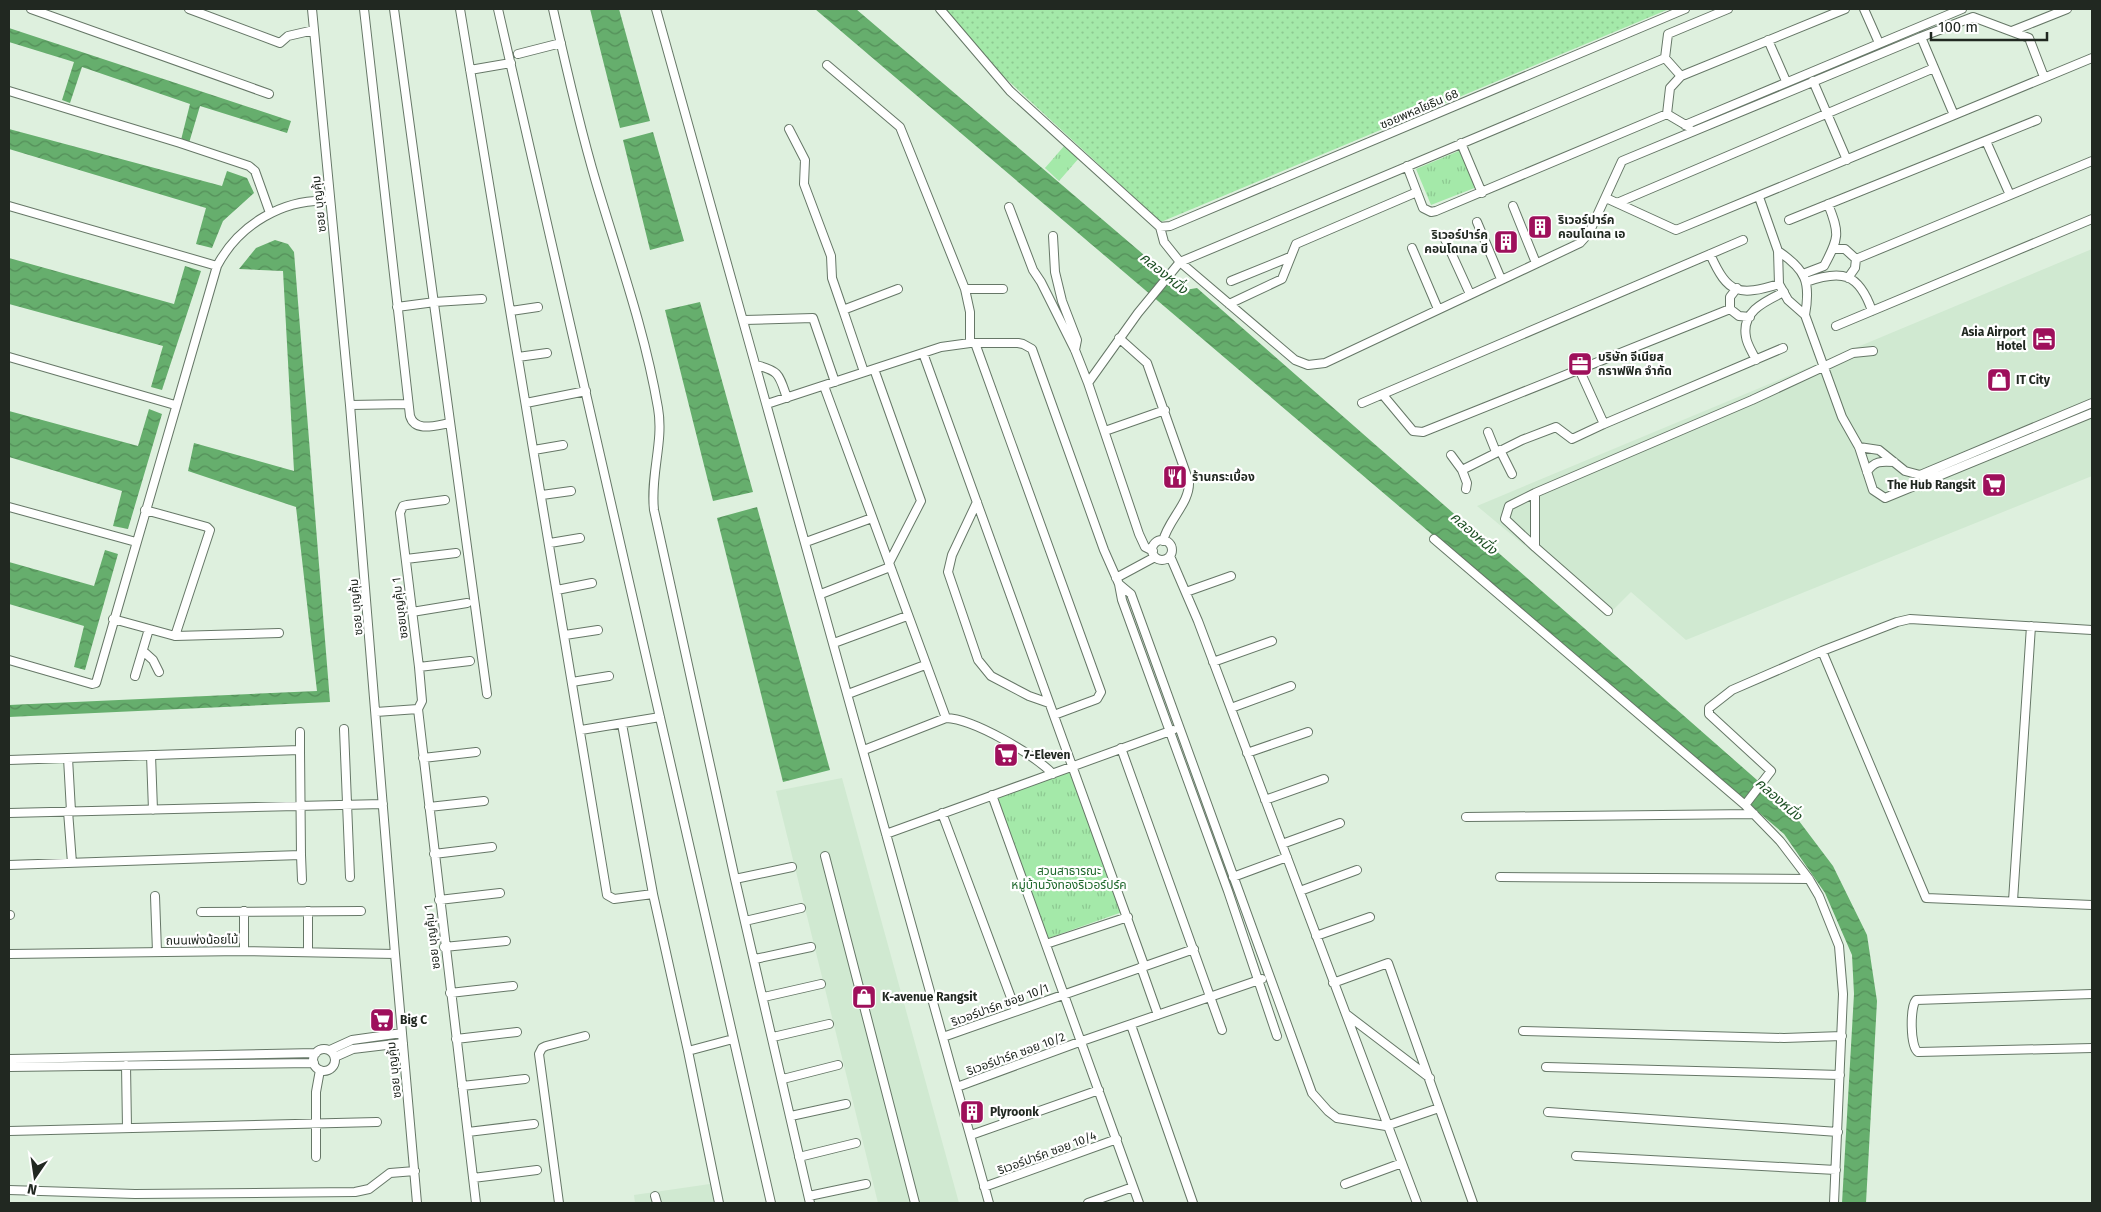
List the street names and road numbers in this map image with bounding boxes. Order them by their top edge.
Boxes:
street label: ซอยพหลโยธิน 68 [1378,86,1461,132]
street label: ซอย บุญคุ้ม [309,175,329,233]
street label: ซอยบุญคุ้ม 1 [389,576,411,640]
street label: ซอย บุญคุ้ม [347,578,365,636]
street label: ซอย บุญคุ้ม 1 [421,904,443,970]
street label: ถนนเพ่งน้อยไม้ [166,932,238,948]
street label: ริเวอร์ปาร์ค ซอย 10/1 [949,981,1051,1029]
street label: ริเวอร์ปาร์ค ซอย 10/2 [964,1030,1067,1079]
street label: ซอย บุญคุ้ม [384,1041,404,1099]
street label: ริเวอร์ปาร์ค ซอย 10/4 [995,1128,1099,1178]

